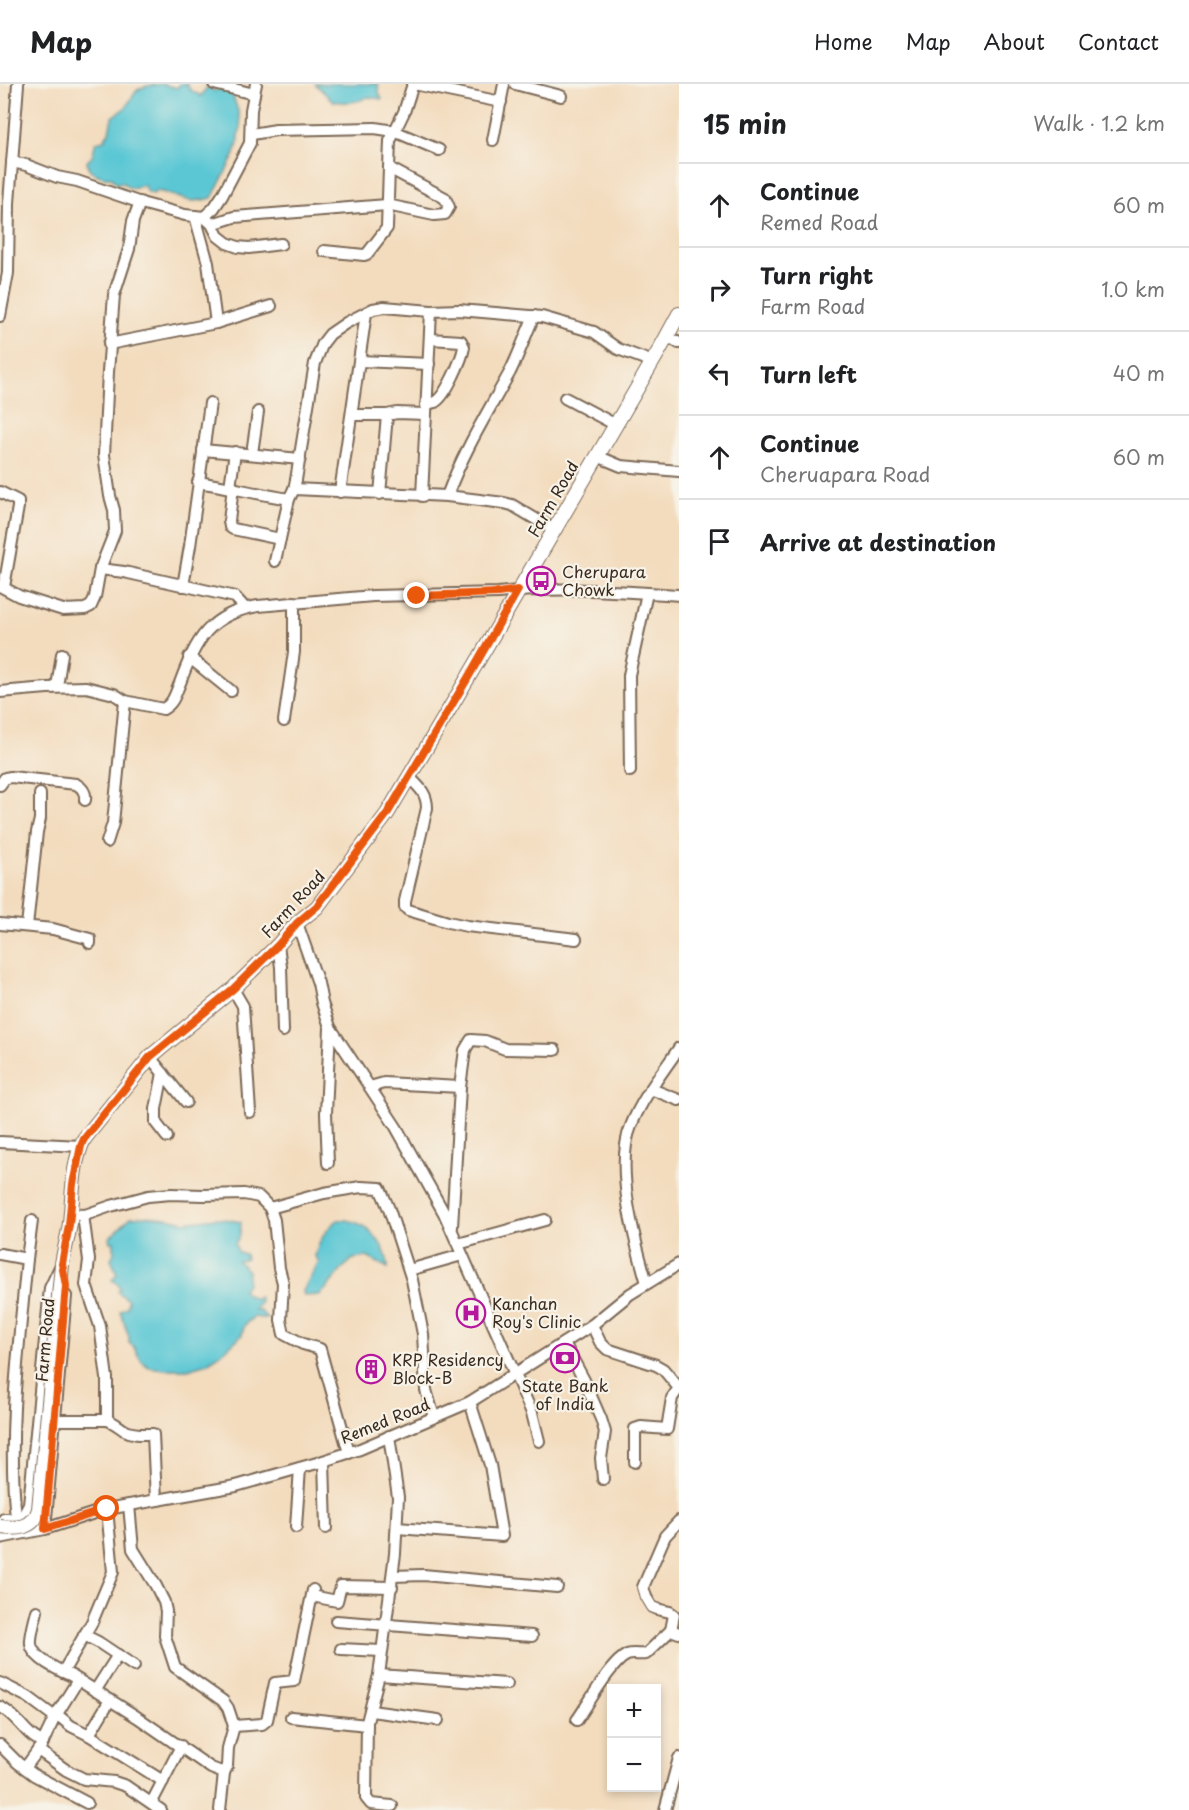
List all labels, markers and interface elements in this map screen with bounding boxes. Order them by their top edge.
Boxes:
text: Map [30,20,92,63]
text: Home [814,25,873,57]
text: Map [906,25,951,57]
text: About [984,25,1045,57]
text: Contact [1078,25,1159,57]
text: 15 min [703,104,787,143]
text: Walk · 1.2 km [1033,108,1165,138]
text: Continue [760,174,859,207]
icon: ahead [703,189,736,222]
text: 60 m [1113,190,1165,220]
text: Remed Road [760,207,878,237]
text: Turn right [760,258,873,291]
icon: right [703,273,736,306]
text: 1.0 km [1101,274,1165,304]
text: Farm Road [760,291,865,321]
icon: left [703,357,736,390]
text: Turn left [760,357,857,390]
text: 40 m [1113,358,1165,388]
text: Continue [760,426,859,459]
icon: ahead [703,441,736,474]
text: 60 m [1113,442,1165,472]
street label: Farm Road [521,456,584,541]
text: Cheruapara Road [760,459,930,489]
icon: arrive [703,525,736,558]
text: Arrive at destination [760,525,996,558]
place label: Cherupara Chowk [562,559,646,601]
bus stop icon: Cherupara Chowk [525,565,557,597]
route end [403,582,429,608]
street label: Farm Road [255,864,330,942]
place label: Kanchan Roy's Clinic [492,1291,581,1333]
street label: Farm Road [28,1297,60,1383]
hospital icon: Kanchan Roy's Clinic [455,1297,487,1329]
bank icon: State Bank of India [549,1342,581,1374]
place label: KRP Residency Block-B [392,1347,504,1389]
building icon: KRP Residency Block-B [355,1353,387,1385]
place label: State Bank of India [522,1373,609,1415]
street label: Remed Road [336,1391,433,1449]
route start [93,1495,119,1521]
map controls [607,1684,661,1792]
button: + [607,1684,661,1738]
button: − [607,1738,661,1792]

